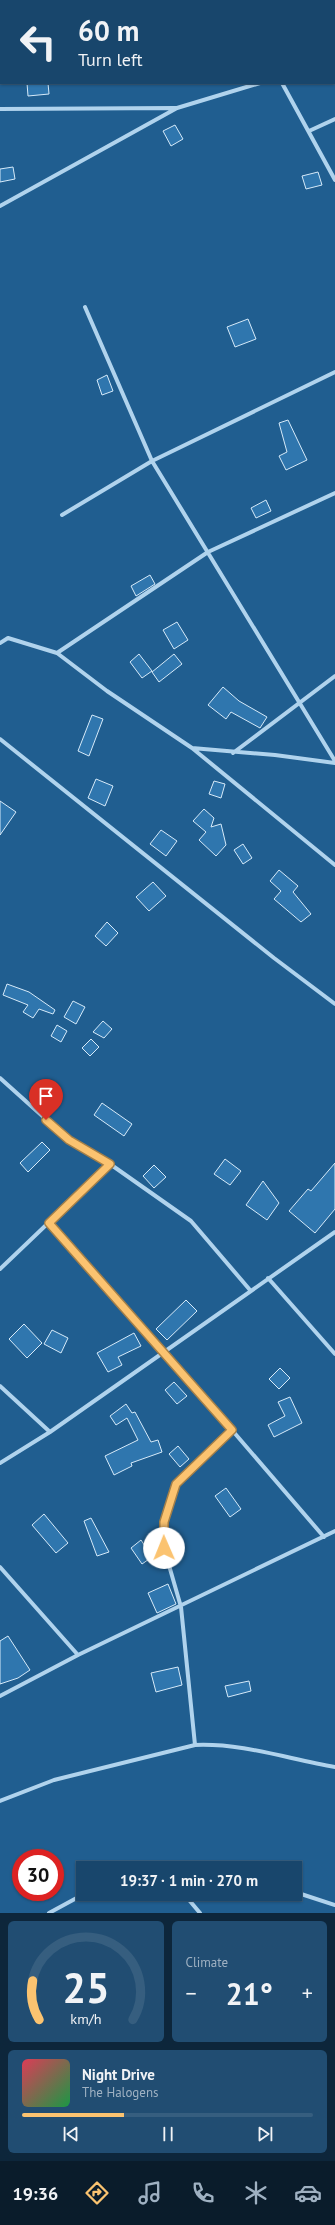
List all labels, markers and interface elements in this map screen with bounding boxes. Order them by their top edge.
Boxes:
text: 60 m [78,12,139,49]
icon: left [12,16,64,68]
text: Turn left [78,48,143,71]
pin [29,1079,63,1120]
icon: arrive [35,1085,57,1107]
position arrow [143,1527,185,1569]
speed limit sign: 30 [12,1849,64,1901]
text: 19:37 · 1 min · 270 m [120,1871,258,1890]
text: Climate [186,1954,228,1971]
text: 25 [62,1960,109,2013]
text: 21° [226,1974,273,2013]
text: − [186,1979,197,2007]
text: + [302,1979,313,2007]
text: km/h [70,2008,101,2027]
text: Night Drive [82,2065,155,2084]
text: The Halogens [82,2084,159,2101]
icon: previous [60,2123,82,2145]
icon: pause [157,2123,179,2145]
icon: next [254,2123,276,2145]
icon: directions [83,2179,111,2207]
icon: music [136,2179,164,2207]
icon: phone [189,2179,217,2207]
icon: climate [242,2179,270,2207]
icon: car [294,2179,322,2207]
text: 19:36 [12,2182,58,2205]

